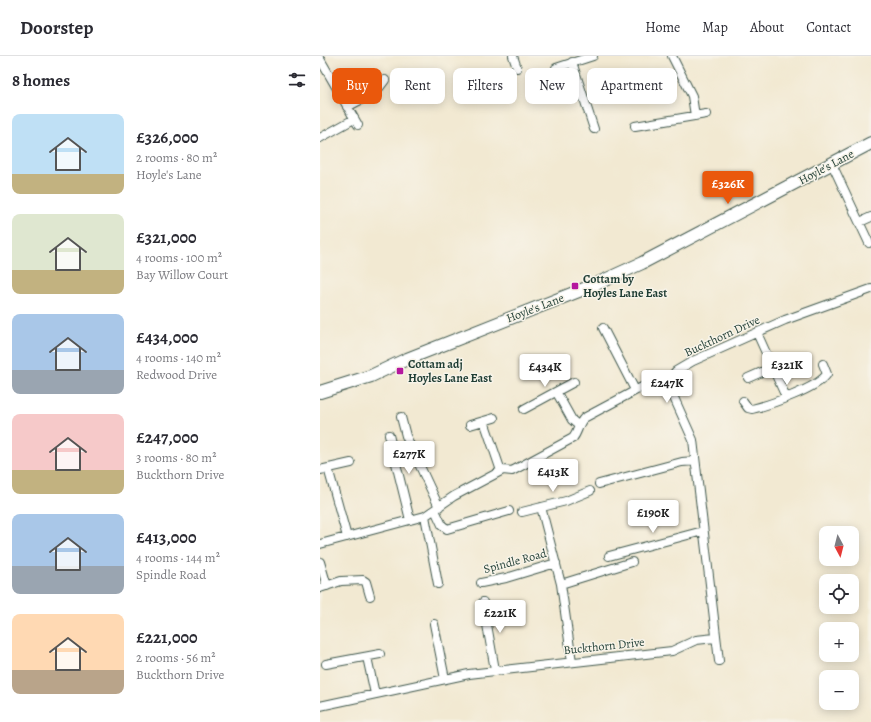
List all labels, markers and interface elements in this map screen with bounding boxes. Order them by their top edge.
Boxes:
text: Doorstep [20,15,94,41]
text: Home [645,18,680,37]
text: Map [702,18,728,37]
text: About [750,18,784,37]
text: Contact [806,18,851,37]
chip: Buy [332,68,382,104]
chip: Rent [390,68,445,104]
chip: Filters [453,68,517,104]
chip: New [525,68,579,104]
chip: Apartment [587,68,677,104]
text: 8 homes [12,69,70,92]
icon: filters [286,69,308,91]
text: £326,000 [136,126,199,149]
icon: home [44,130,92,178]
street label: Hoyle's Lane [795,146,857,188]
text: 2 rooms · 80 m² [136,149,217,166]
text: Hoyle's Lane [136,166,202,183]
pin: £326K [700,171,756,205]
text: £326K [711,175,745,192]
text: £321,000 [136,226,197,249]
icon: home [44,230,92,278]
text: 4 rooms · 100 m² [136,249,222,266]
text: Bay Willow Court [136,266,228,283]
place label: Cottam by Hoyles Lane East [583,271,667,301]
marker: Cottam by Hoyles Lane East [570,281,580,291]
street label: Hoyle's Lane [504,290,566,326]
street label: Buckthorn Drive [682,312,762,360]
text: £434,000 [136,326,198,349]
icon: home [44,330,92,378]
text: 4 rooms · 140 m² [136,349,221,366]
pin: £321K [759,352,815,386]
pin: £434K [517,354,573,388]
place label: Cottam adj Hoyles Lane East [408,356,492,386]
text: £321K [771,356,803,373]
text: £434K [528,358,562,375]
text: Redwood Drive [136,366,217,383]
marker: Cottam adj Hoyles Lane East [395,366,405,376]
pin: £247K [639,370,695,404]
text: £247K [650,374,684,391]
text: £247,000 [136,426,199,449]
icon: home [44,430,92,478]
pin: £277K [381,441,437,475]
text: £277K [393,445,425,462]
text: 3 rooms · 80 m² [136,449,216,466]
pin: £413K [525,459,581,493]
text: £413K [537,463,569,480]
text: Buckthorn Drive [136,466,224,483]
pin: £190K [625,500,681,534]
text: £190K [637,504,669,521]
text: £413,000 [136,526,196,549]
north arrow [819,526,859,566]
map controls [819,526,859,710]
icon: home [44,530,92,578]
street label: Spindle Road [482,545,549,577]
text: 4 rooms · 144 m² [136,549,220,566]
text: Spindle Road [136,566,206,583]
button: locate [819,574,859,614]
pin: £221K [472,600,528,634]
text: £221K [484,604,516,621]
button: + [819,622,859,662]
text: £221,000 [136,626,198,649]
icon: home [44,630,92,678]
street label: Buckthorn Drive [563,634,645,658]
text: 2 rooms · 56 m² [136,649,216,666]
text: Buckthorn Drive [136,666,224,683]
button: − [819,670,859,710]

